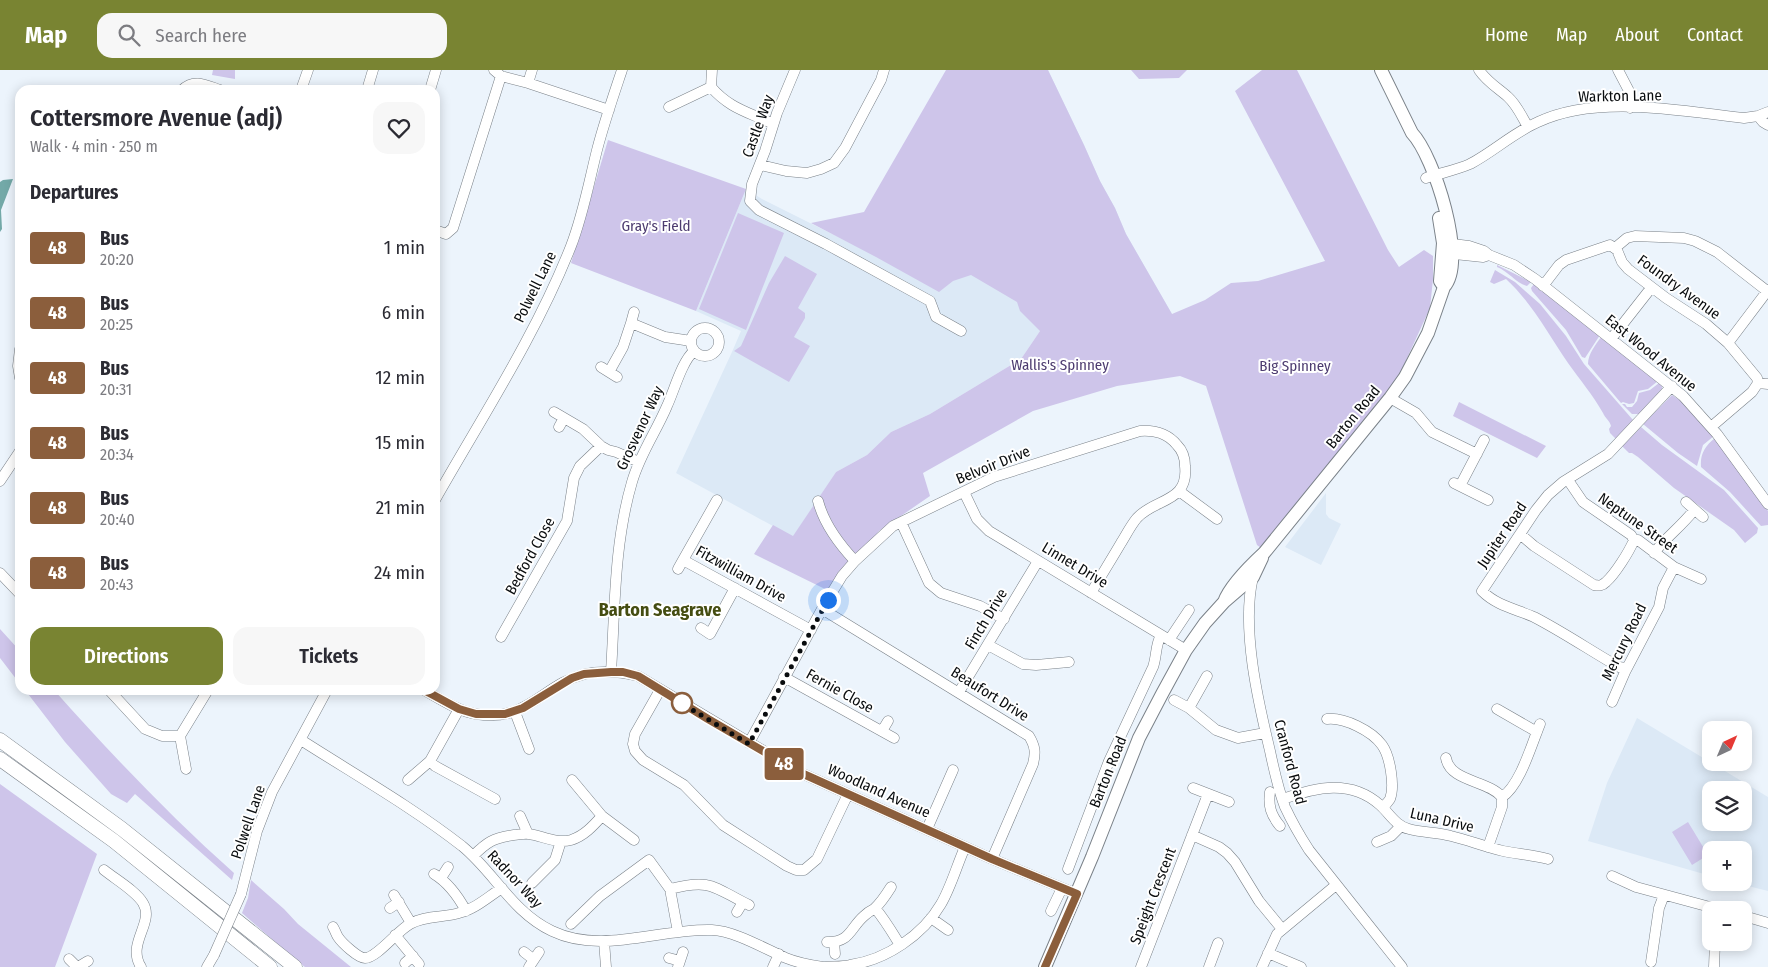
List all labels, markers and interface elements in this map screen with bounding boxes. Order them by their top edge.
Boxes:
search box [97,13,447,58]
text: Map [25,21,67,49]
icon: search [115,21,143,49]
text: Search here [155,24,247,47]
text: Home [1485,24,1528,46]
text: Map [1556,24,1587,46]
text: About [1615,24,1659,46]
text: Contact [1687,24,1743,46]
street label: Warkton Lane [1578,86,1662,106]
street label: Castle Way [738,92,778,160]
button: heart [373,102,425,154]
text: Cottersmore Avenue (adj) [30,104,282,132]
text: Walk · 4 min · 250 m [30,137,158,156]
text: Departures [30,181,118,204]
park label: Gray's Field [621,217,691,235]
text: Bus [100,227,129,250]
text: 1 min [384,236,425,259]
text: 48 [48,237,67,259]
street label: Polwell Lane [510,248,560,326]
text: 20:20 [100,250,134,269]
street label: Foundry Avenue [1634,251,1724,323]
text: Bus [100,292,129,315]
text: 6 min [382,301,425,324]
text: 48 [48,302,67,324]
street label: East Wood Avenue [1602,311,1700,395]
text: 20:25 [100,315,133,334]
park label: Wallis's Spinney [1011,356,1109,374]
text: Bus [100,357,129,380]
park label: Big Spinney [1259,357,1331,375]
text: 12 min [375,366,425,389]
text: 48 [48,367,67,389]
text: 20:31 [100,380,132,399]
street label: Barton Road [1322,382,1384,452]
street label: Grosvenor Way [613,383,667,473]
text: Bus [100,422,129,445]
text: 15 min [375,431,425,454]
text: 48 [48,432,67,454]
street label: Belvoir Drive [953,442,1033,488]
text: 20:34 [100,445,134,464]
text: Bus [100,487,129,510]
street label: Neptune Street [1595,489,1681,557]
text: 21 min [376,496,425,519]
text: 48 [48,497,67,519]
street label: Jupiter Road [1473,499,1531,571]
text: 20:40 [100,510,135,529]
street label: Bedford Close [501,514,559,598]
street label: Linnet Drive [1039,538,1111,592]
street label: Fitzwilliam Drive [693,542,789,606]
text: Bus [100,552,129,575]
text: 24 min [374,561,425,584]
text: 48 [48,562,67,584]
text: 20:43 [100,575,133,594]
street label: Finch Drive [961,585,1011,653]
your location [816,588,841,613]
district label: Barton Seagrave [599,599,721,621]
street label: Mercury Road [1598,600,1650,684]
button: Directions [30,627,223,685]
button: Tickets [233,627,425,685]
street label: Beaufort Drive [948,663,1032,725]
street label: Fernie Close [803,665,877,717]
unlabelled marker [671,692,693,714]
street label: Cranford Road [1270,718,1310,806]
north arrow [1702,721,1752,771]
map controls [1702,721,1752,951]
street label: Barton Road [1085,733,1131,811]
line badge: 48 [762,748,806,780]
text: 48 [775,753,793,775]
street label: Woodland Avenue [825,760,933,822]
button: layers [1702,781,1752,831]
street label: Polwell Lane [227,783,269,861]
street label: Luna Drive [1408,804,1476,836]
button: + [1702,841,1752,891]
street label: Speight Crescent [1126,845,1180,947]
street label: Radnor Way [484,846,547,912]
button: − [1702,901,1752,951]

